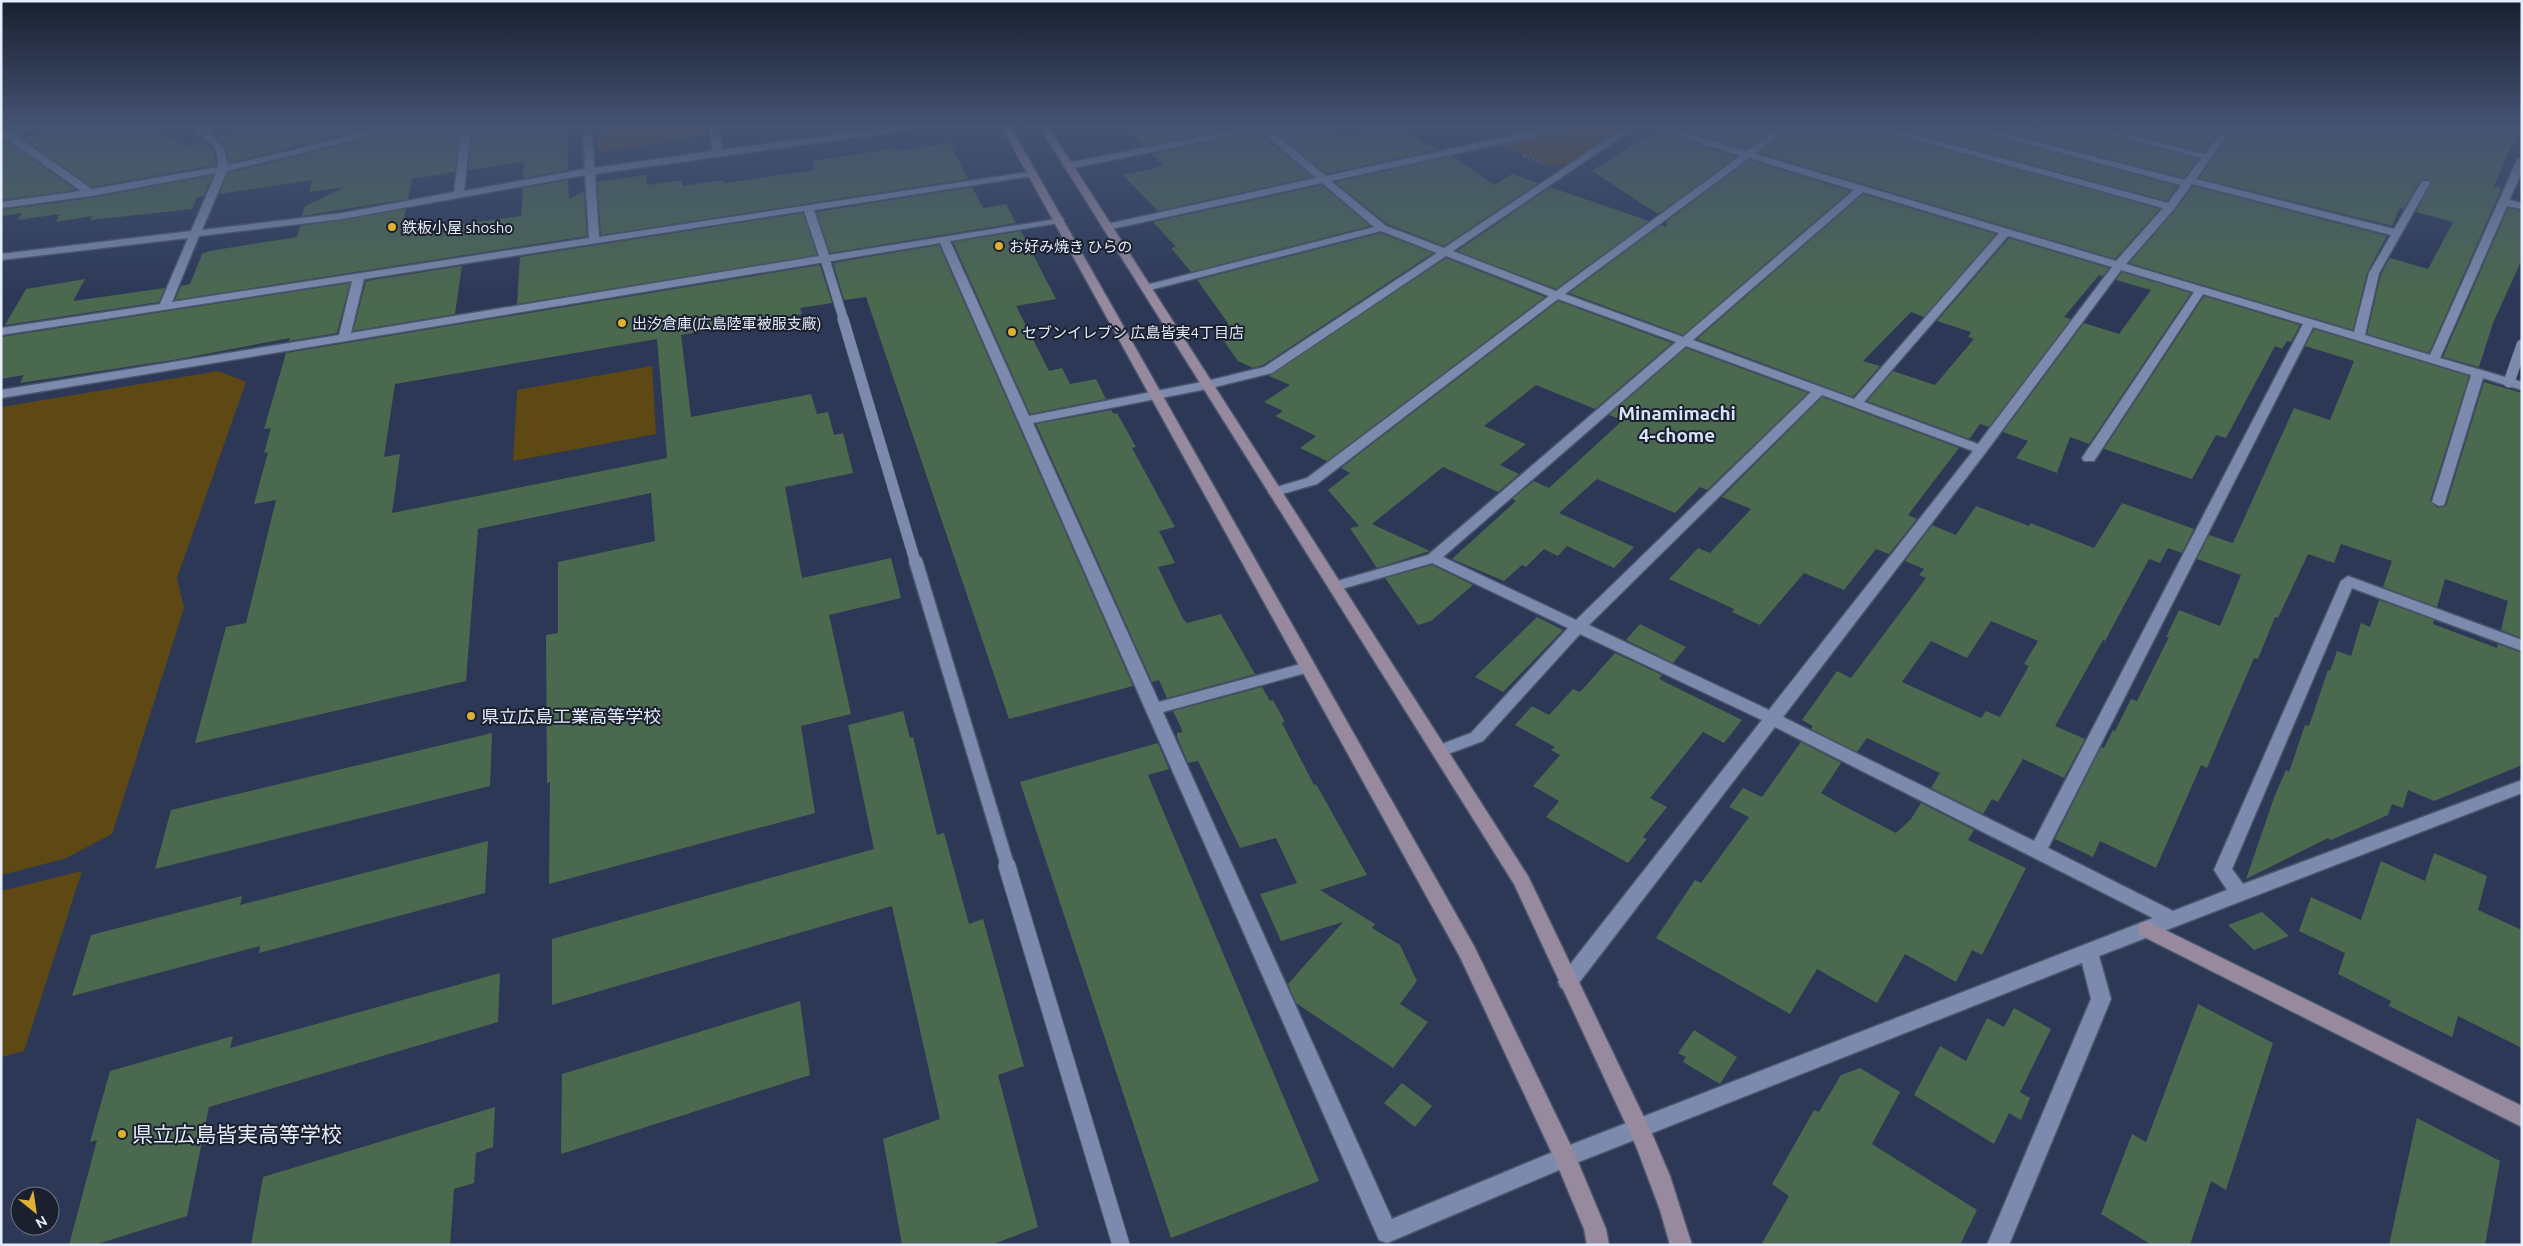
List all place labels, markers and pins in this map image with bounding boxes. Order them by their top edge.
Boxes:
place label: 鉄板小屋 shosho [402,219,513,236]
marker: 鉄板小屋 shosho [386,221,398,233]
place label: お好み焼き ひらの [1009,238,1132,255]
marker: お好み焼き ひらの [993,240,1005,252]
place label: 出汐倉庫(広島陸軍被服支廠) [632,315,821,332]
marker: 出汐倉庫(広島陸軍被服支廠) [616,317,628,329]
place label: セブンイレブン 広島皆実4丁目店 [1022,324,1244,341]
marker: セブンイレブン 広島皆実4丁目店 [1006,326,1018,338]
place label: 県立広島工業高等学校 [481,706,661,726]
marker: 県立広島工業高等学校 [465,710,477,722]
place label: 県立広島皆実高等学校 [132,1122,342,1146]
marker: 県立広島皆実高等学校 [116,1128,128,1140]

